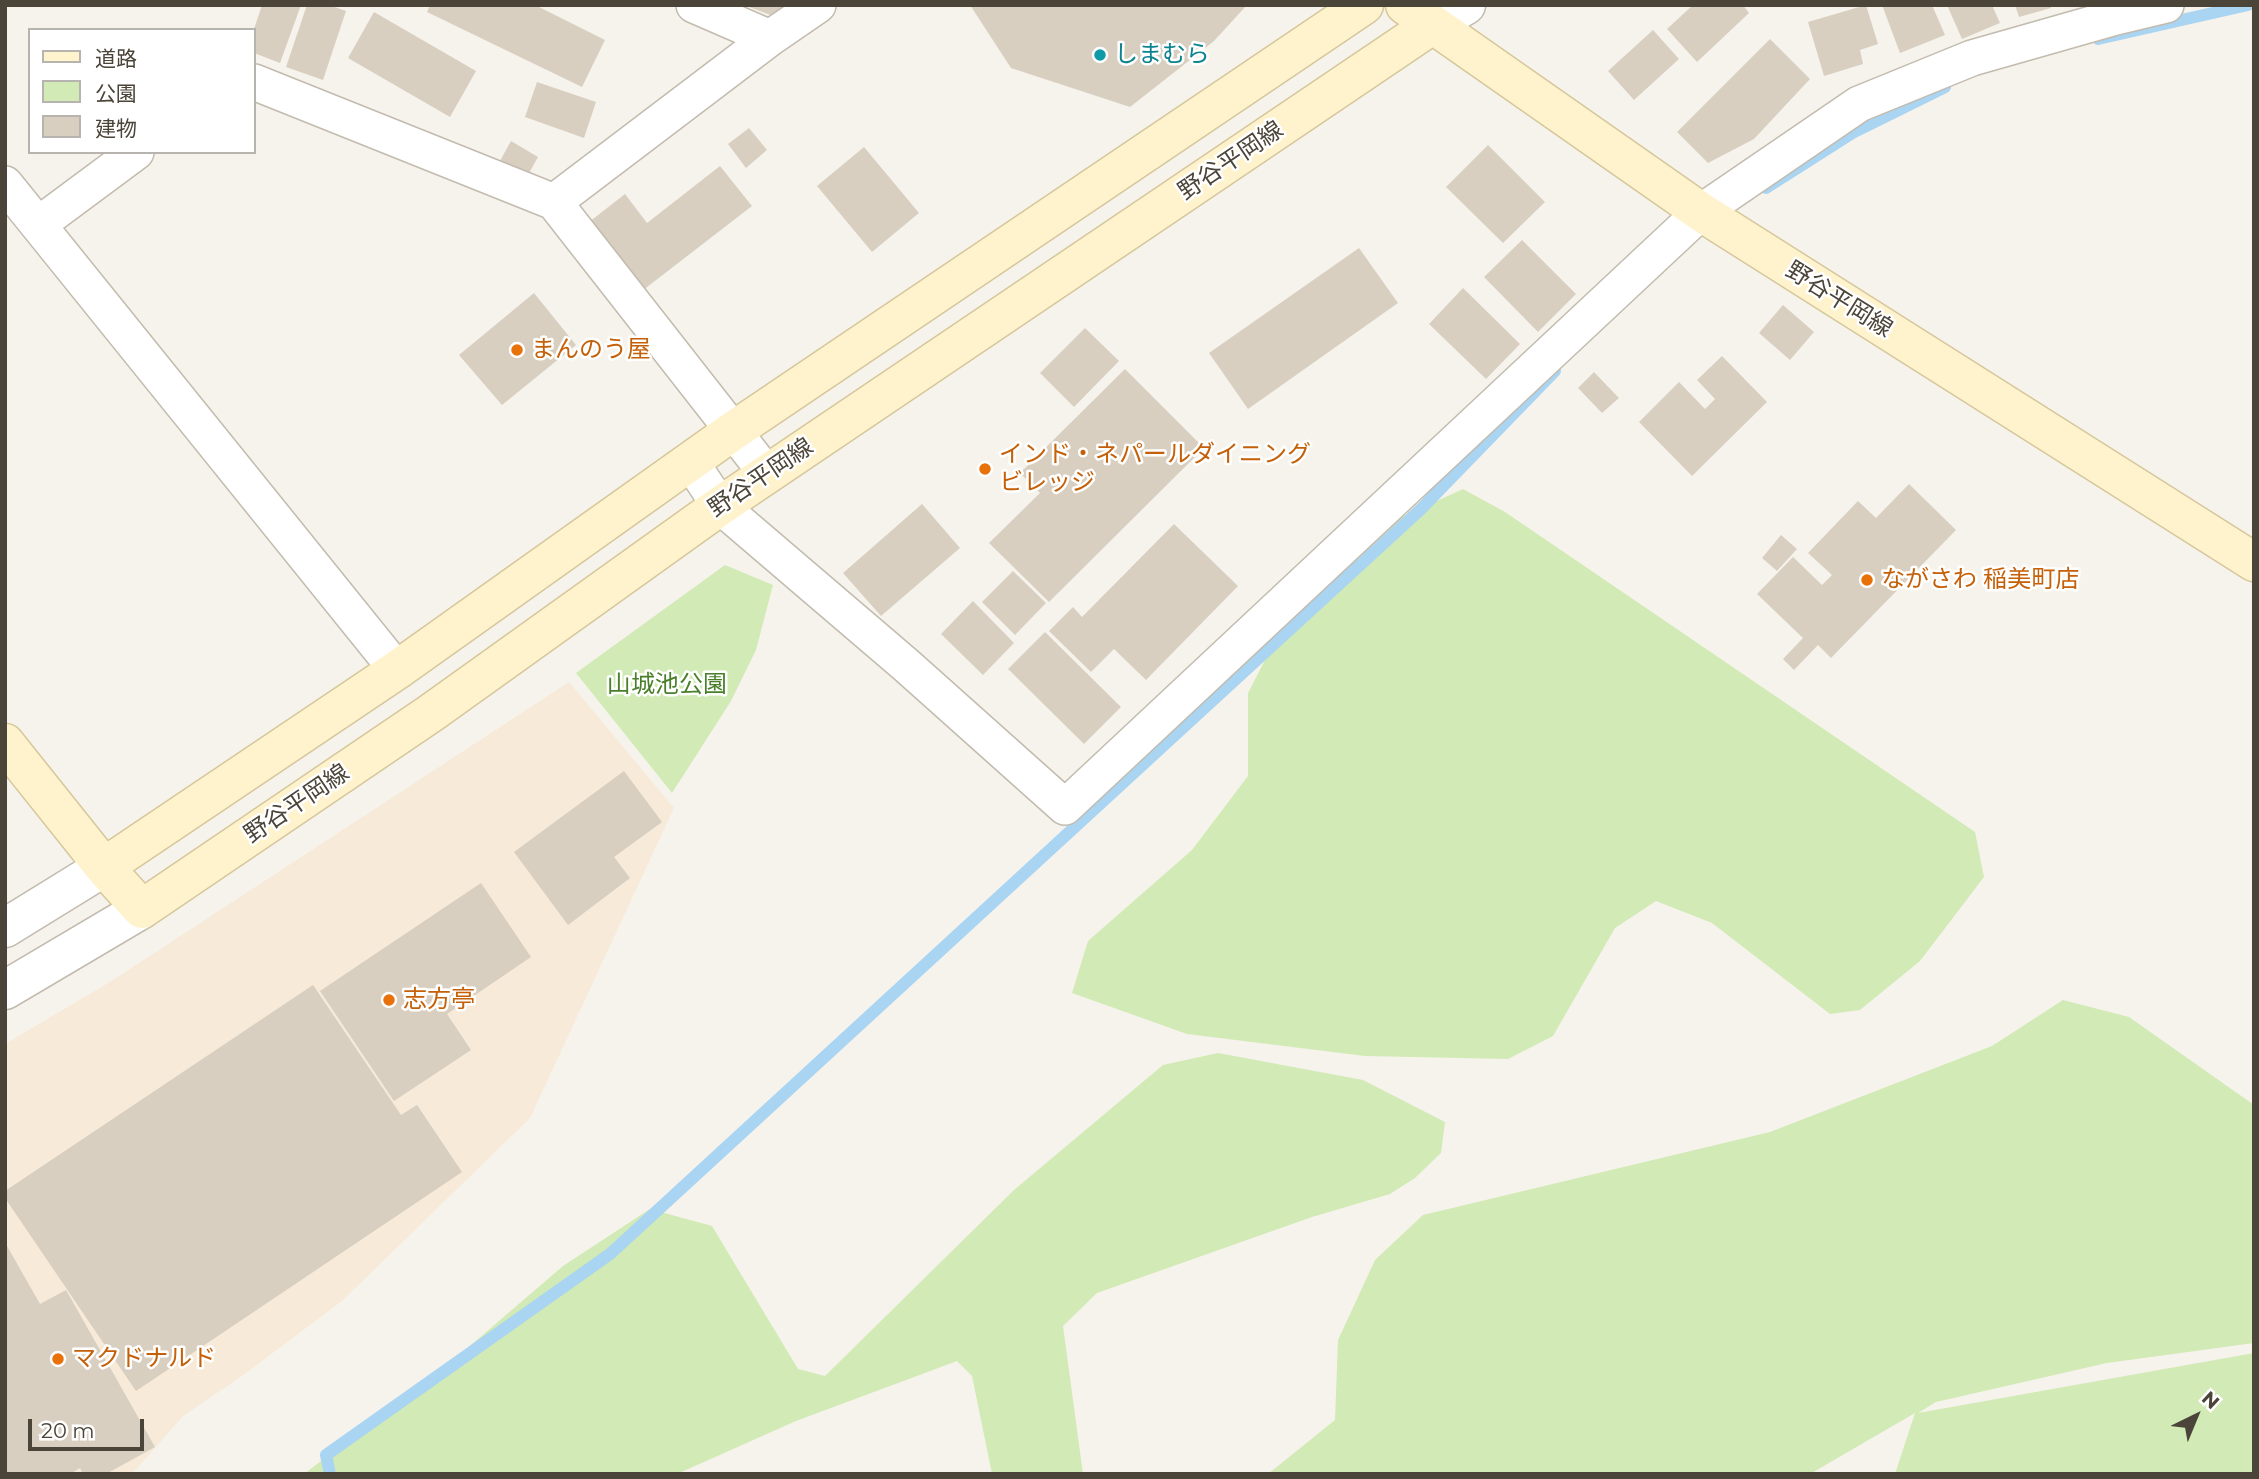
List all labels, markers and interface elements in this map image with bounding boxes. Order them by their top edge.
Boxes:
legend [28,28,256,154]
place label: しまむら [1114,41,1210,69]
text: 道路 [95,46,137,71]
marker: しまむら [1092,47,1108,63]
text: 公園 [95,81,137,106]
text: 建物 [95,116,137,141]
street label: 野谷平岡線 [1173,116,1289,206]
street label: 野谷平岡線 [1780,256,1898,344]
place label: まんのう屋 [531,336,651,364]
marker: まんのう屋 [509,342,525,358]
street label: 野谷平岡線 [703,433,819,523]
place label: インド・ネパールダイニング ビレッジ [999,441,1311,497]
marker: インド・ネパールダイニング ビレッジ [977,461,993,477]
place label: ながさわ 稲美町店 [1881,566,2079,594]
marker: ながさわ 稲美町店 [1859,572,1875,588]
park label: 山城池公園 [607,671,727,699]
street label: 野谷平岡線 [239,759,355,849]
place label: 志方亭 [403,986,475,1014]
marker: 志方亭 [381,992,397,1008]
place label: マクドナルド [72,1345,216,1373]
marker: マクドナルド [50,1351,66,1367]
north arrow [2161,1381,2231,1451]
text: N [2197,1387,2224,1414]
scale bar [32,1406,147,1450]
text: 20 m [41,1418,95,1443]

